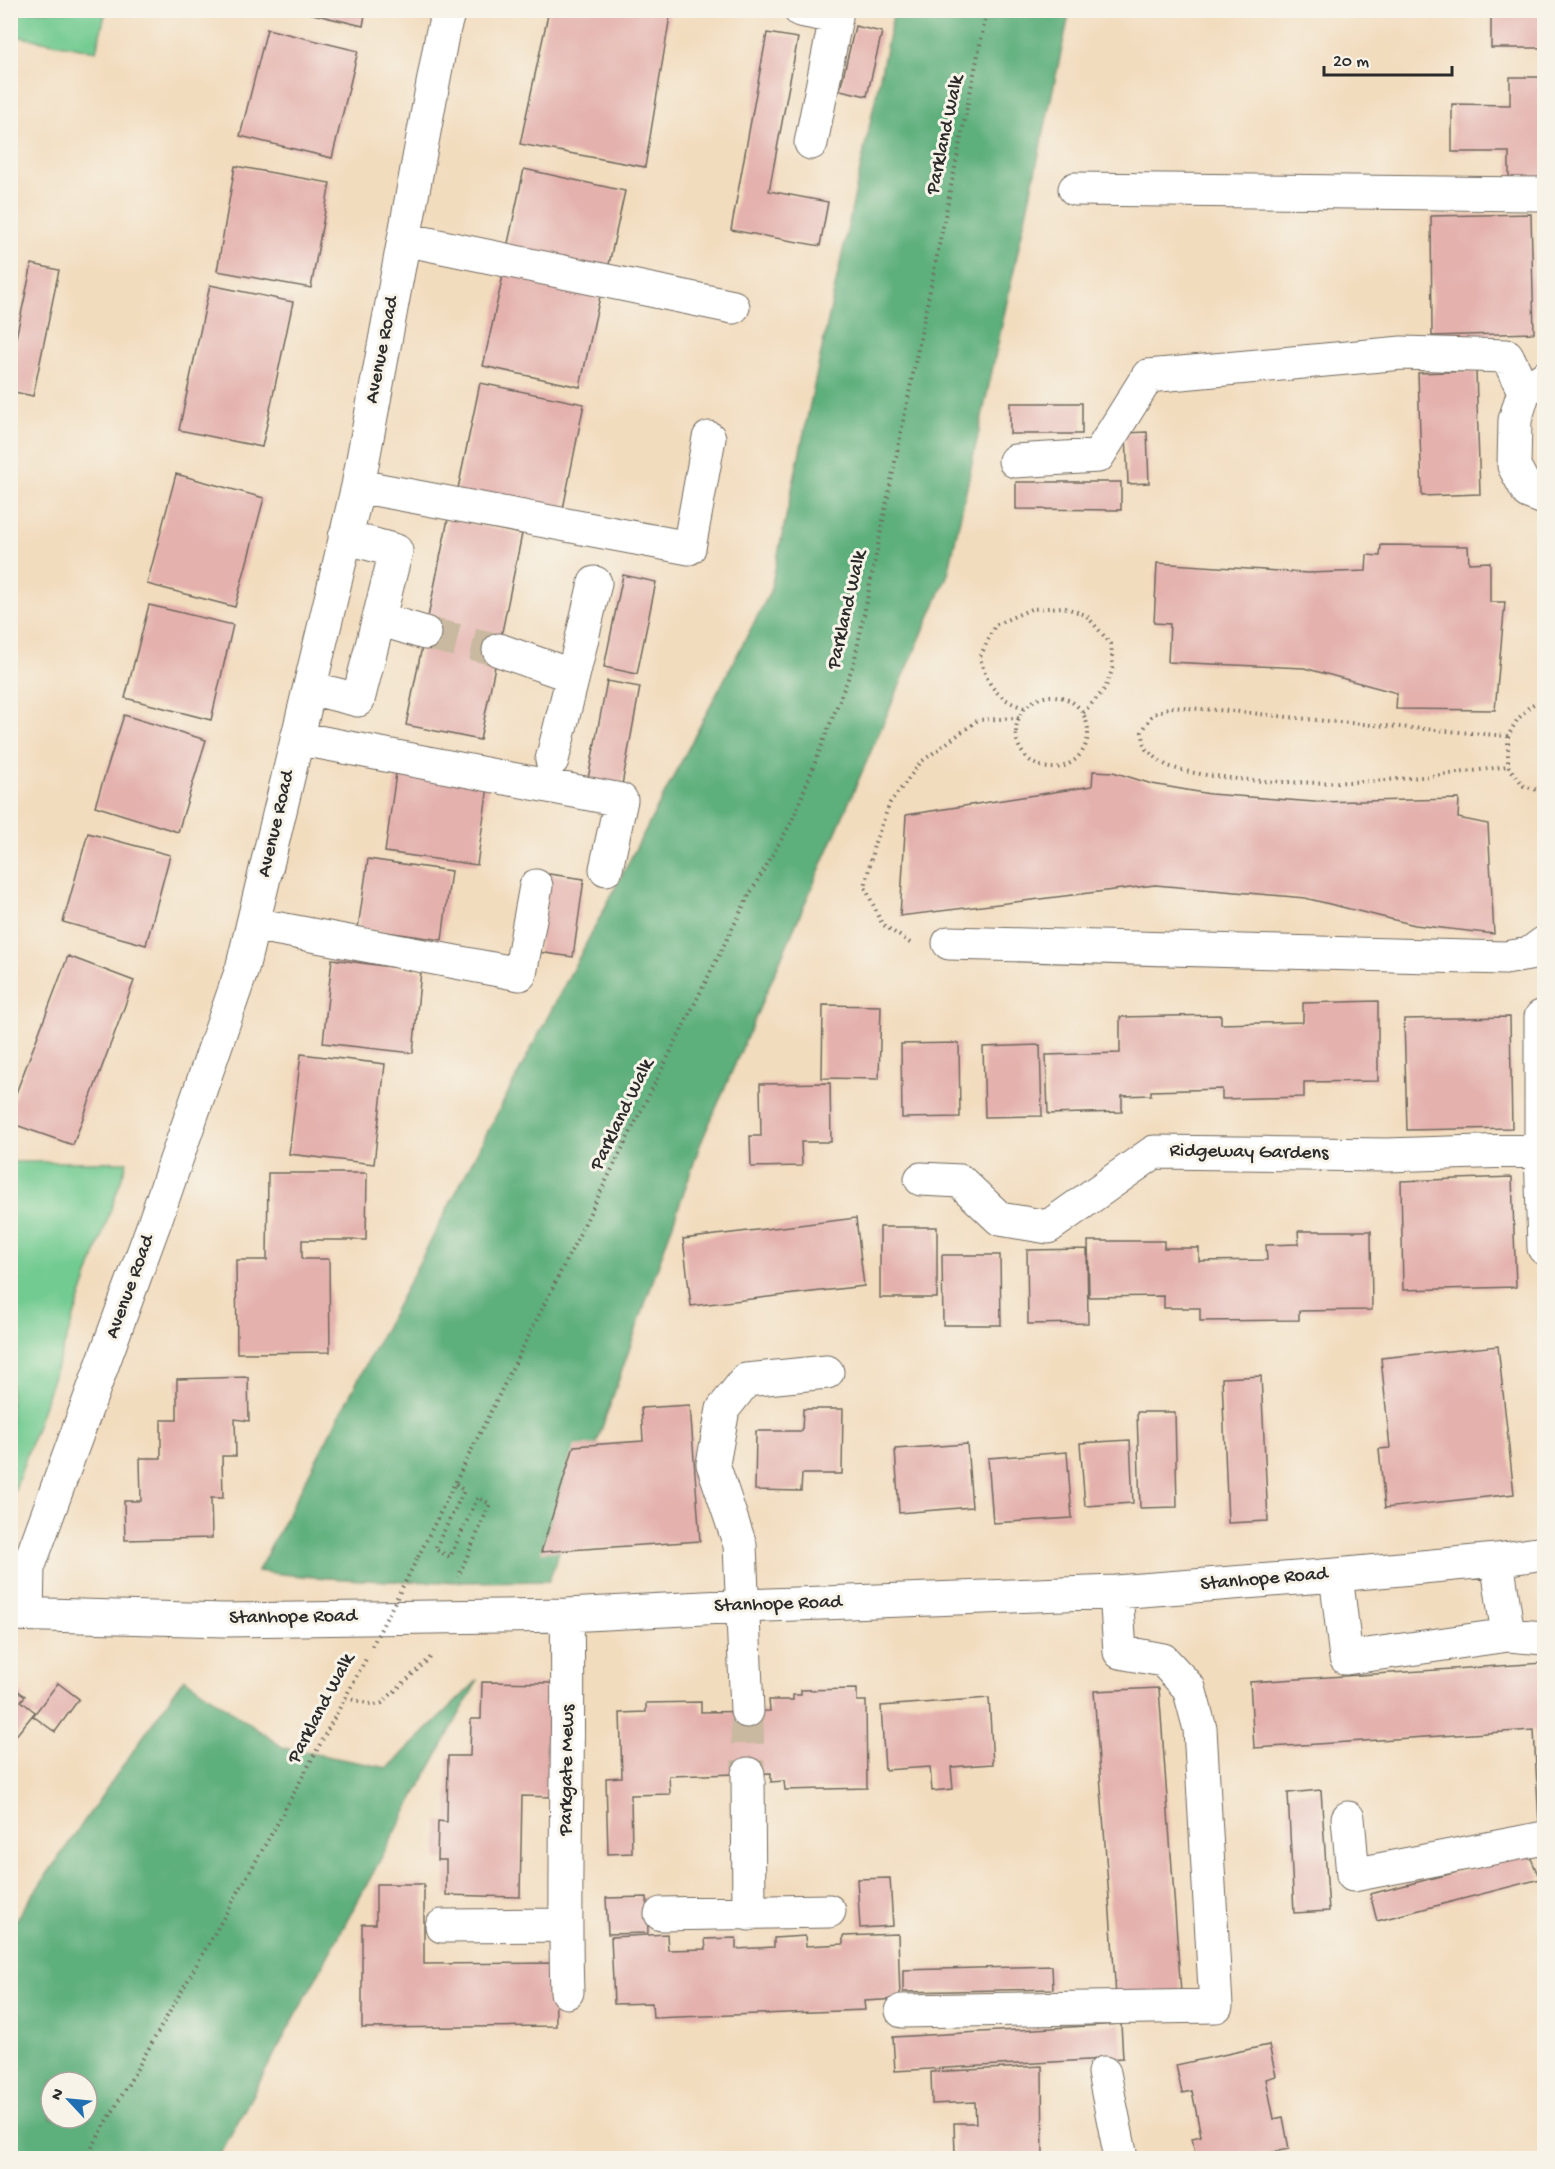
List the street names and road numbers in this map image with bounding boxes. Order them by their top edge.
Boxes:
street label: Parkland Walk [922,71,970,198]
street label: Avenue Road [361,292,405,405]
street label: Parkland Walk [823,546,873,673]
street label: Avenue Road [254,766,301,879]
street label: Parkland Walk [586,1054,661,1175]
street label: Ridgeway Gardens [1169,1140,1329,1166]
street label: Avenue Road [102,1230,161,1342]
street label: Stanhope Road [1199,1563,1331,1597]
street label: Stanhope Road [714,1591,845,1619]
street label: Stanhope Road [229,1605,359,1631]
street label: Parkland Walk [283,1648,362,1769]
street label: Parkgate Mews [555,1704,581,1837]

